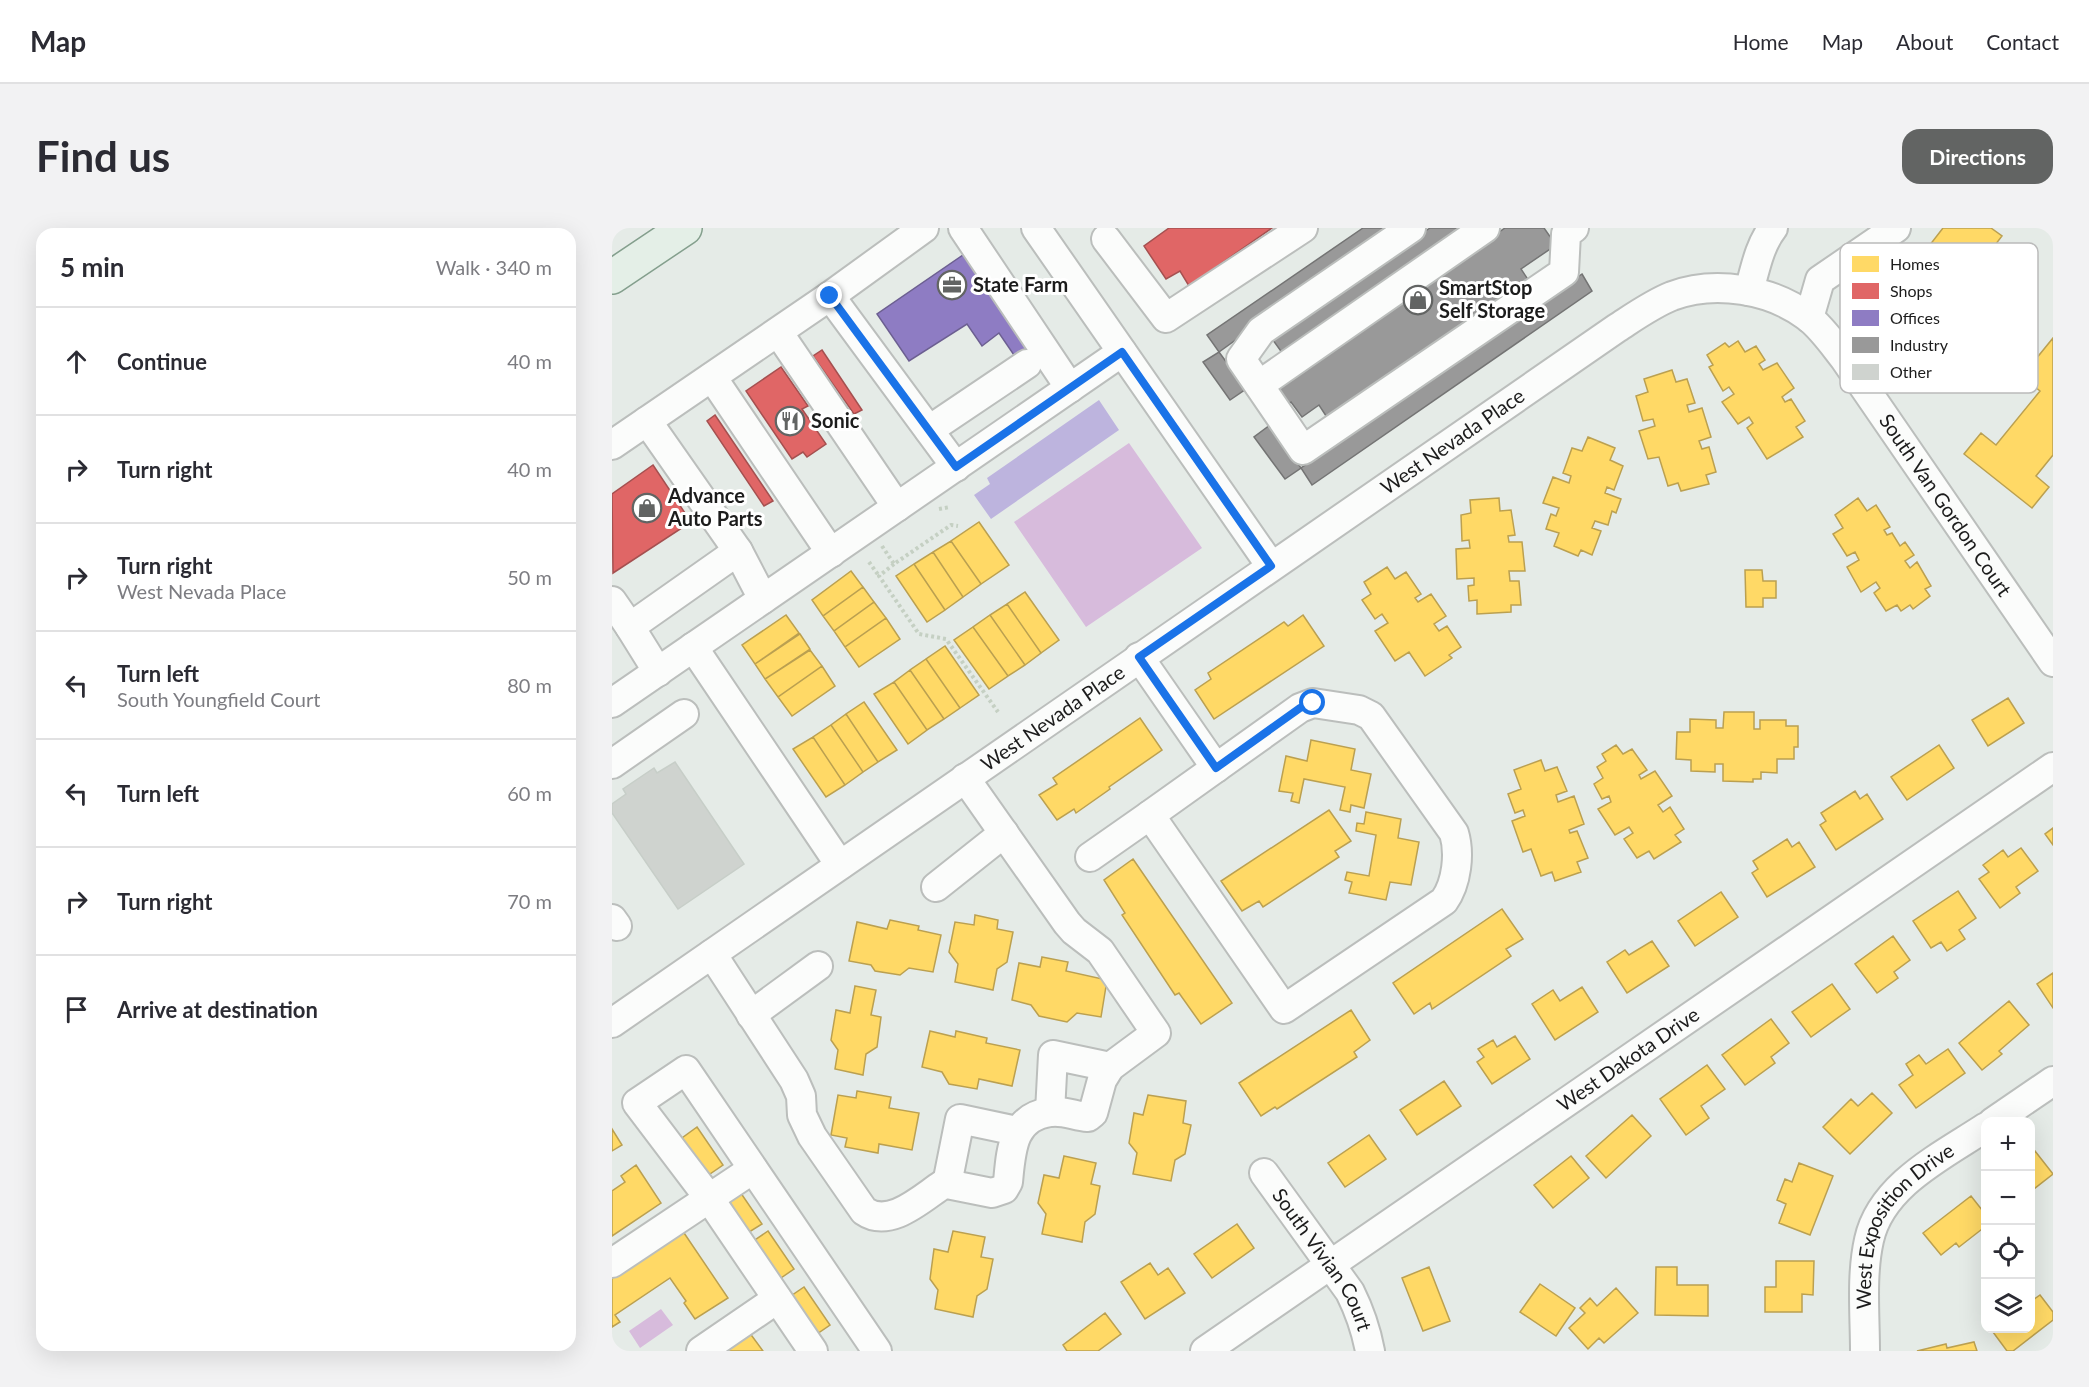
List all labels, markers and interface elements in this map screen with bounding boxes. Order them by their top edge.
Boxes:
text: Map [30,24,86,58]
text: Home [1733,29,1789,54]
text: Map [1822,29,1863,54]
text: About [1896,29,1953,54]
text: Contact [1986,29,2059,54]
button: Directions [1902,129,2053,184]
text: Find us [36,131,170,181]
legend [1840,243,2038,393]
text: 5 min [60,251,124,283]
text: Homes [1890,254,1940,273]
text: Walk · 340 m [436,255,552,279]
office icon: State Farm [936,269,968,301]
place label: State Farm [973,272,1068,296]
place label: SmartStop Self Storage [1439,275,1545,322]
text: Shops [1890,281,1933,300]
route end [816,282,842,308]
shop icon: SmartStop Self Storage [1402,284,1434,316]
text: Offices [1890,308,1940,327]
text: Industry [1890,335,1949,354]
icon: ahead [60,345,93,378]
text: Continue [117,348,207,375]
text: 40 m [507,349,552,373]
text: Other [1890,362,1932,381]
street label: West Nevada Place [1376,383,1528,499]
restaurant icon: Sonic [774,405,806,437]
place label: Sonic [811,408,860,432]
street label: South Van Gordon Court [1875,409,2017,601]
icon: right [60,453,93,486]
text: Turn right [117,456,212,483]
text: 40 m [507,457,552,481]
place label: Advance Auto Parts [667,483,763,530]
shop icon: Advance Auto Parts [631,492,663,524]
text: Turn right [117,552,212,579]
icon: right [60,561,93,594]
text: 50 m [507,565,552,589]
text: West Nevada Place [117,579,286,603]
street label: West Nevada Place [976,659,1129,775]
text: Turn left [117,660,199,687]
icon: left [60,669,93,702]
text: 80 m [507,673,552,697]
text: South Youngfield Court [117,687,320,711]
route start [1299,689,1325,715]
icon: left [60,777,93,810]
text: Turn left [117,780,199,807]
text: 60 m [507,781,552,805]
icon: right [60,885,93,918]
text: Turn right [117,888,212,915]
text: 70 m [507,889,552,913]
icon: arrive [60,993,93,1026]
text: Arrive at destination [117,996,318,1023]
street label: West Dakota Drive [1552,1001,1703,1116]
map controls [1981,1117,2035,1333]
button: + [1981,1117,2035,1171]
street label: West Exposition Drive [1851,1138,1958,1309]
button: − [1981,1171,2035,1225]
street label: South Vivian Court [1268,1183,1378,1333]
button: locate [1981,1225,2035,1279]
button: layers [1981,1279,2035,1333]

